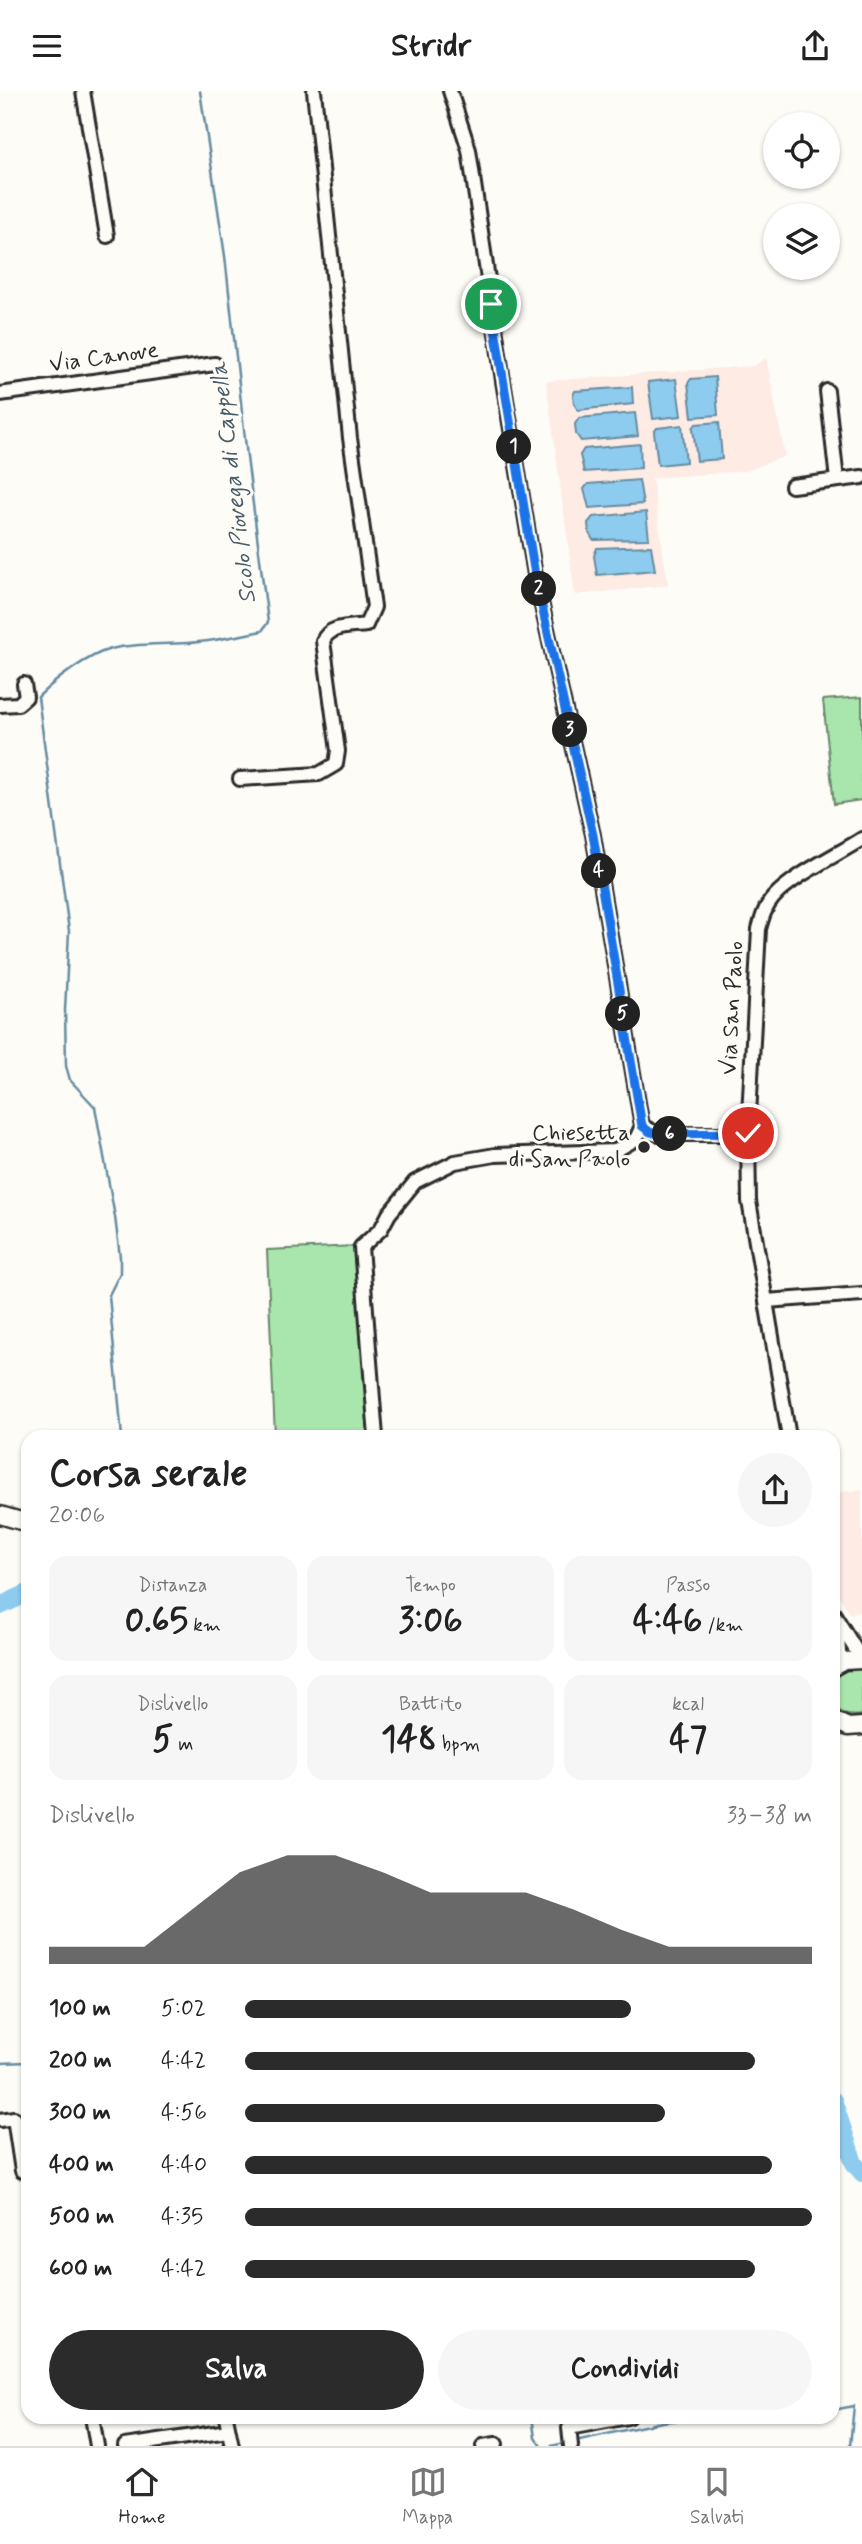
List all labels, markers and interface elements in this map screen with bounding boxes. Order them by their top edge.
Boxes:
text: Stridr [391,25,471,67]
icon: menu [28,27,66,65]
icon: share [796,27,834,65]
map controls [763,112,840,280]
button: locate [763,112,840,189]
button: layers [763,203,840,280]
pin [461,274,521,334]
icon: arrive [472,285,510,323]
street label: Via Canove [48,336,160,380]
water label: Scolo Piovega di Cappella [204,359,264,605]
pin: 1 [496,429,532,465]
text: 1 [509,434,518,459]
pin: 2 [522,571,556,607]
text: 2 [534,576,543,601]
pin: 3 [552,713,588,747]
text: 3 [565,717,574,742]
pin: 4 [582,853,616,889]
text: 4 [593,858,604,883]
street label: Via San Paolo [715,940,751,1076]
pin: 5 [606,997,640,1031]
text: 5 [617,1001,628,1026]
pin [718,1103,778,1163]
icon: check [729,1114,767,1152]
pin: 6 [652,1117,688,1151]
place label: Chiesetta di San Paolo [509,1119,630,1175]
text: 6 [665,1121,674,1146]
marker: Chiesetta di San Paolo [636,1139,652,1155]
text: Corsa serale [49,1450,248,1499]
button: share [738,1453,812,1527]
text: 20:06 [49,1501,105,1531]
text: Distanza [138,1573,207,1598]
text: Tempo [405,1573,456,1598]
text: Passo [666,1573,710,1598]
text: 0.65 [125,1598,188,1644]
text: 3:06 [398,1598,463,1644]
text: 4:46 [633,1598,702,1644]
text: km [188,1613,221,1638]
text: /km [702,1613,743,1638]
text: Dislivello [137,1692,208,1717]
text: Battito [399,1692,462,1717]
text: kcal [672,1692,704,1717]
text: 5 [152,1717,173,1763]
text: 148 [381,1717,437,1763]
text: 47 [669,1717,707,1763]
text: m [173,1732,193,1757]
text: bpm [437,1732,480,1757]
text: Dislivello [49,1801,135,1831]
text: 33–38 m [727,1801,812,1831]
text: 100 m [49,1994,111,2024]
text: 5:02 [161,1994,206,2024]
text: 200 m [49,2046,112,2076]
text: 4:42 [161,2046,206,2076]
text: 300 m [49,2098,111,2128]
text: 4:56 [161,2098,207,2128]
text: 400 m [49,2150,114,2180]
text: 4:40 [161,2150,207,2180]
text: 500 m [49,2202,114,2232]
text: 4:35 [161,2202,203,2232]
text: 600 m [49,2254,112,2284]
text: 4:42 [161,2254,206,2284]
button: Salva [49,2330,424,2410]
button: Condividi [438,2330,812,2410]
tab: Home [118,2463,166,2530]
tab: Mappa [402,2463,453,2530]
tab: Salvati [690,2463,744,2530]

